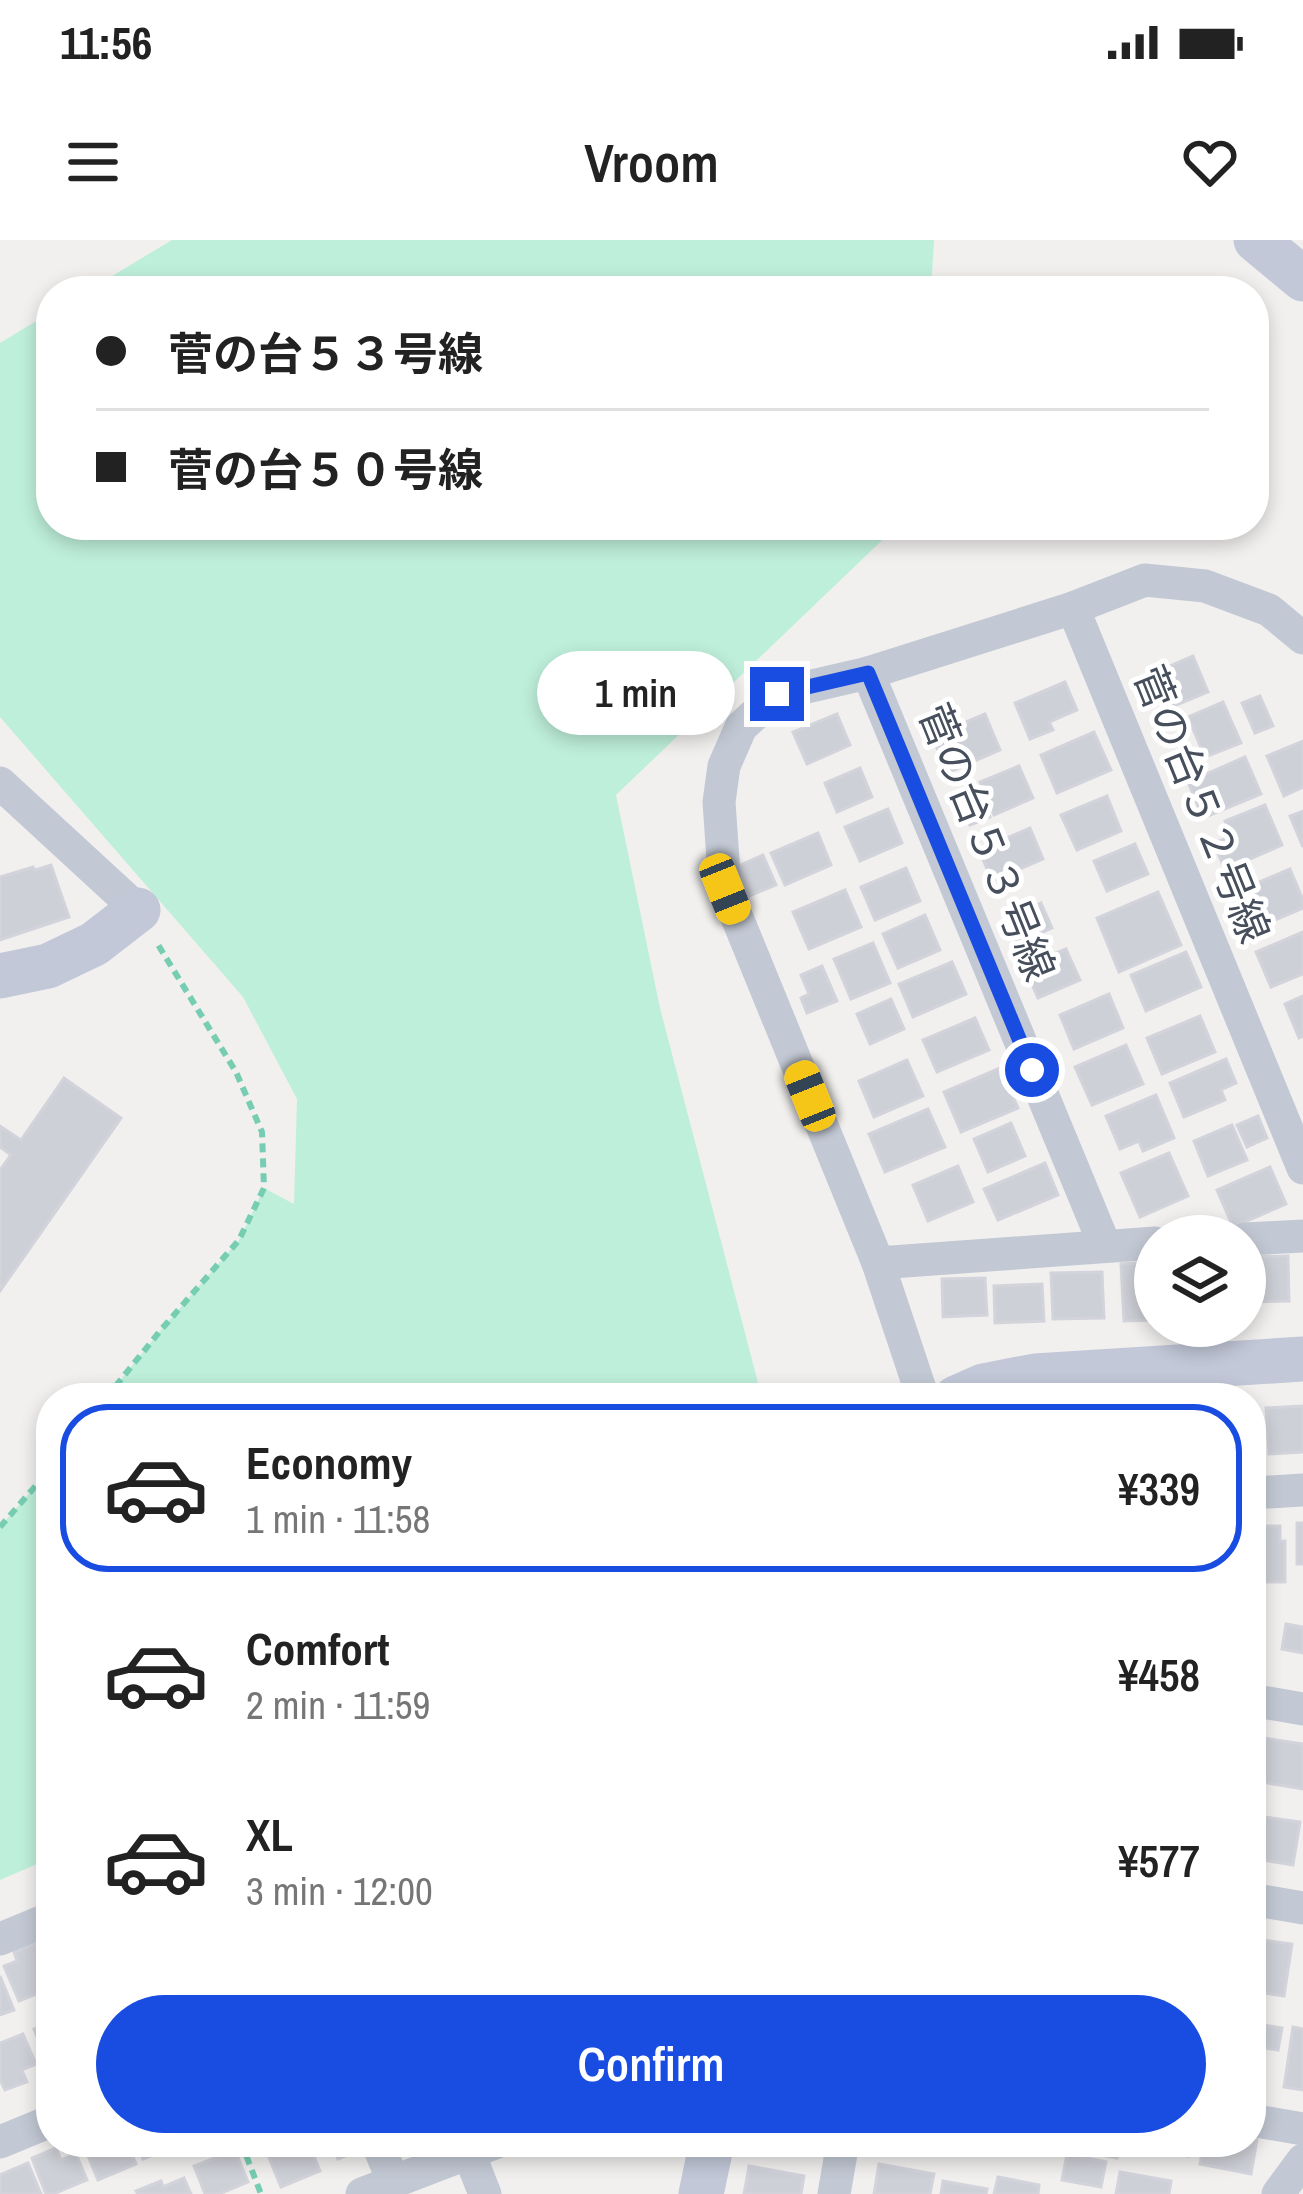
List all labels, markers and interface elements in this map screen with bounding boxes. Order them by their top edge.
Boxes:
text: 11:56 [60,12,152,73]
text: Vroom [584,126,719,199]
icon: menu [60,129,126,195]
icon: heart [1177,129,1243,195]
text: 菅の台５３号線 [168,323,483,384]
text: 菅の台５０号線 [168,439,483,500]
callout: 1 min [537,652,735,736]
street label: 菅の台５２号線 [1121,657,1283,951]
text: 1 min [595,667,677,719]
route end [750,667,804,721]
street label: 菅の台５３号線 [906,695,1068,989]
car [695,849,755,929]
route start [1005,1043,1059,1097]
car [780,1056,840,1136]
map controls [1134,1215,1266,1347]
button: layers [1134,1215,1266,1347]
text: Economy [246,1432,412,1493]
icon: car [102,1434,210,1542]
text: ¥339 [1118,1458,1200,1519]
text: 1 min · 11:58 [246,1493,430,1545]
text: Comfort [246,1618,389,1679]
icon: car [102,1620,210,1728]
text: ¥458 [1118,1644,1200,1705]
text: 2 min · 11:59 [246,1679,430,1731]
text: XL [246,1804,293,1865]
icon: car [102,1806,210,1914]
text: ¥577 [1118,1830,1200,1891]
text: 3 min · 12:00 [246,1865,433,1917]
button: Confirm [96,1995,1206,2133]

